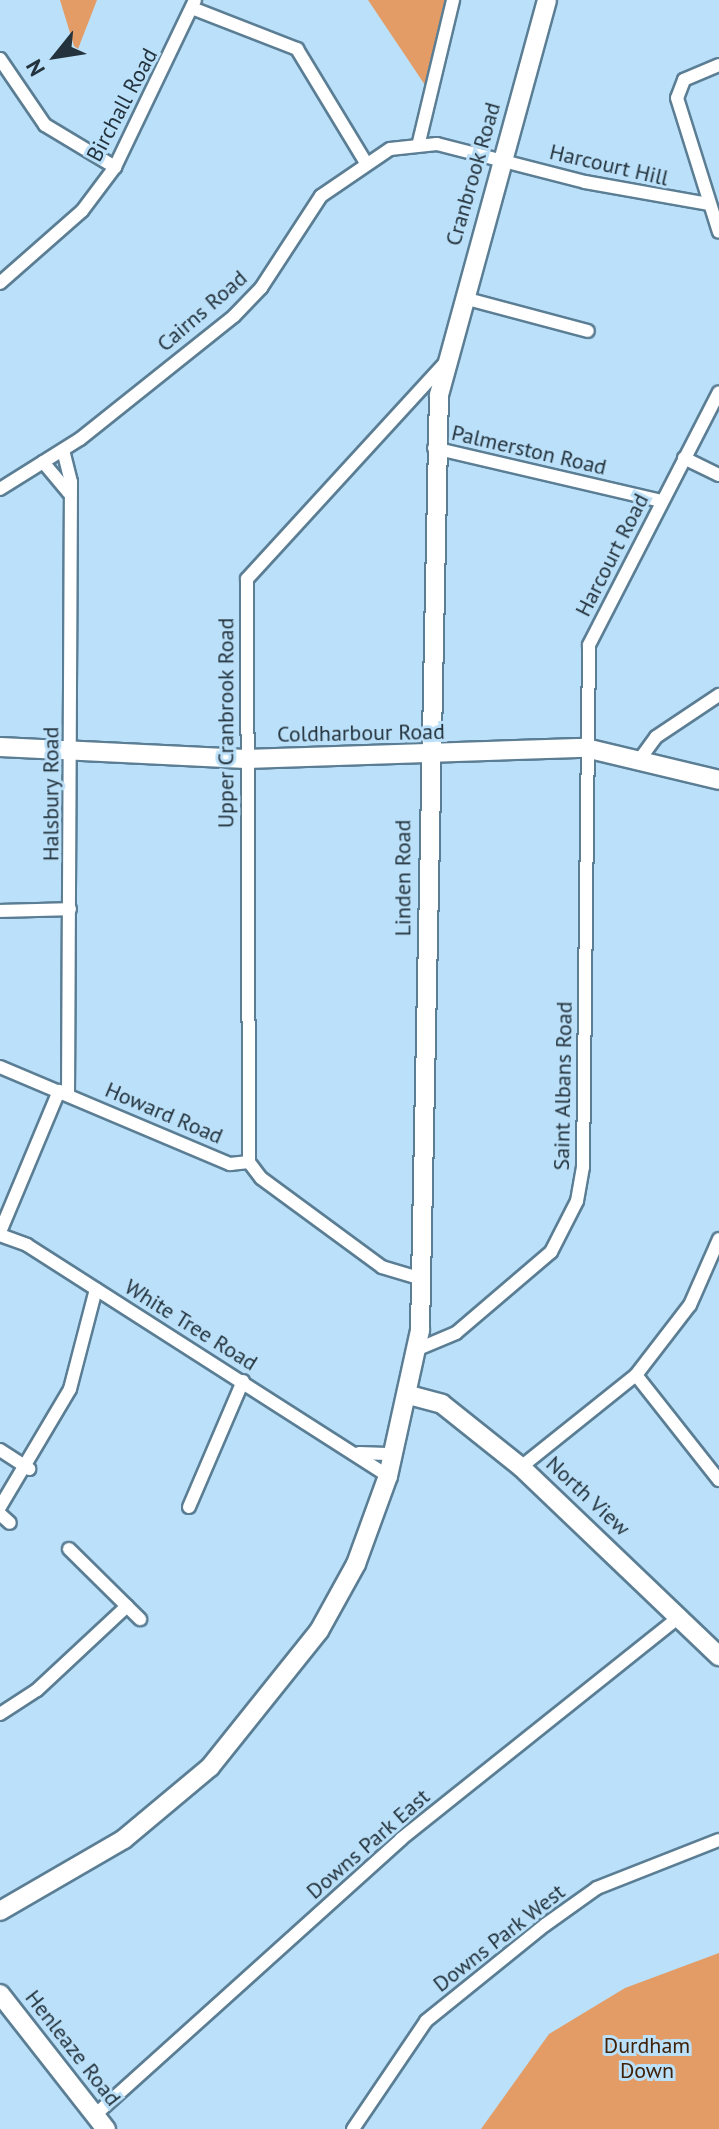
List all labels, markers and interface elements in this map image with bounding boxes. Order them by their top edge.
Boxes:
north arrow [16,16,96,96]
street label: Birchall Road [81,44,163,166]
text: N [19,55,51,81]
street label: Cranbrook Road [440,99,506,249]
street label: Harcourt Hill [547,139,671,191]
street label: Cairns Road [152,265,252,357]
street label: Palmerston Road [449,419,609,481]
street label: Harcourt Road [570,489,654,621]
street label: Upper Cranbrook Road [213,617,239,829]
street label: Coldharbour Road [277,718,445,748]
street label: Halsbury Road [38,726,64,862]
street label: Linden Road [390,820,416,936]
street label: Saint Albans Road [548,1001,578,1171]
street label: Howard Road [101,1076,227,1150]
street label: White Tree Road [119,1273,263,1377]
street label: North View [540,1450,636,1542]
street label: Downs Park East [301,1783,435,1905]
street label: Downs Park West [428,1878,570,1998]
street label: Henleaze Road [20,1985,126,2111]
park label: Durdham Down [604,2032,690,2084]

